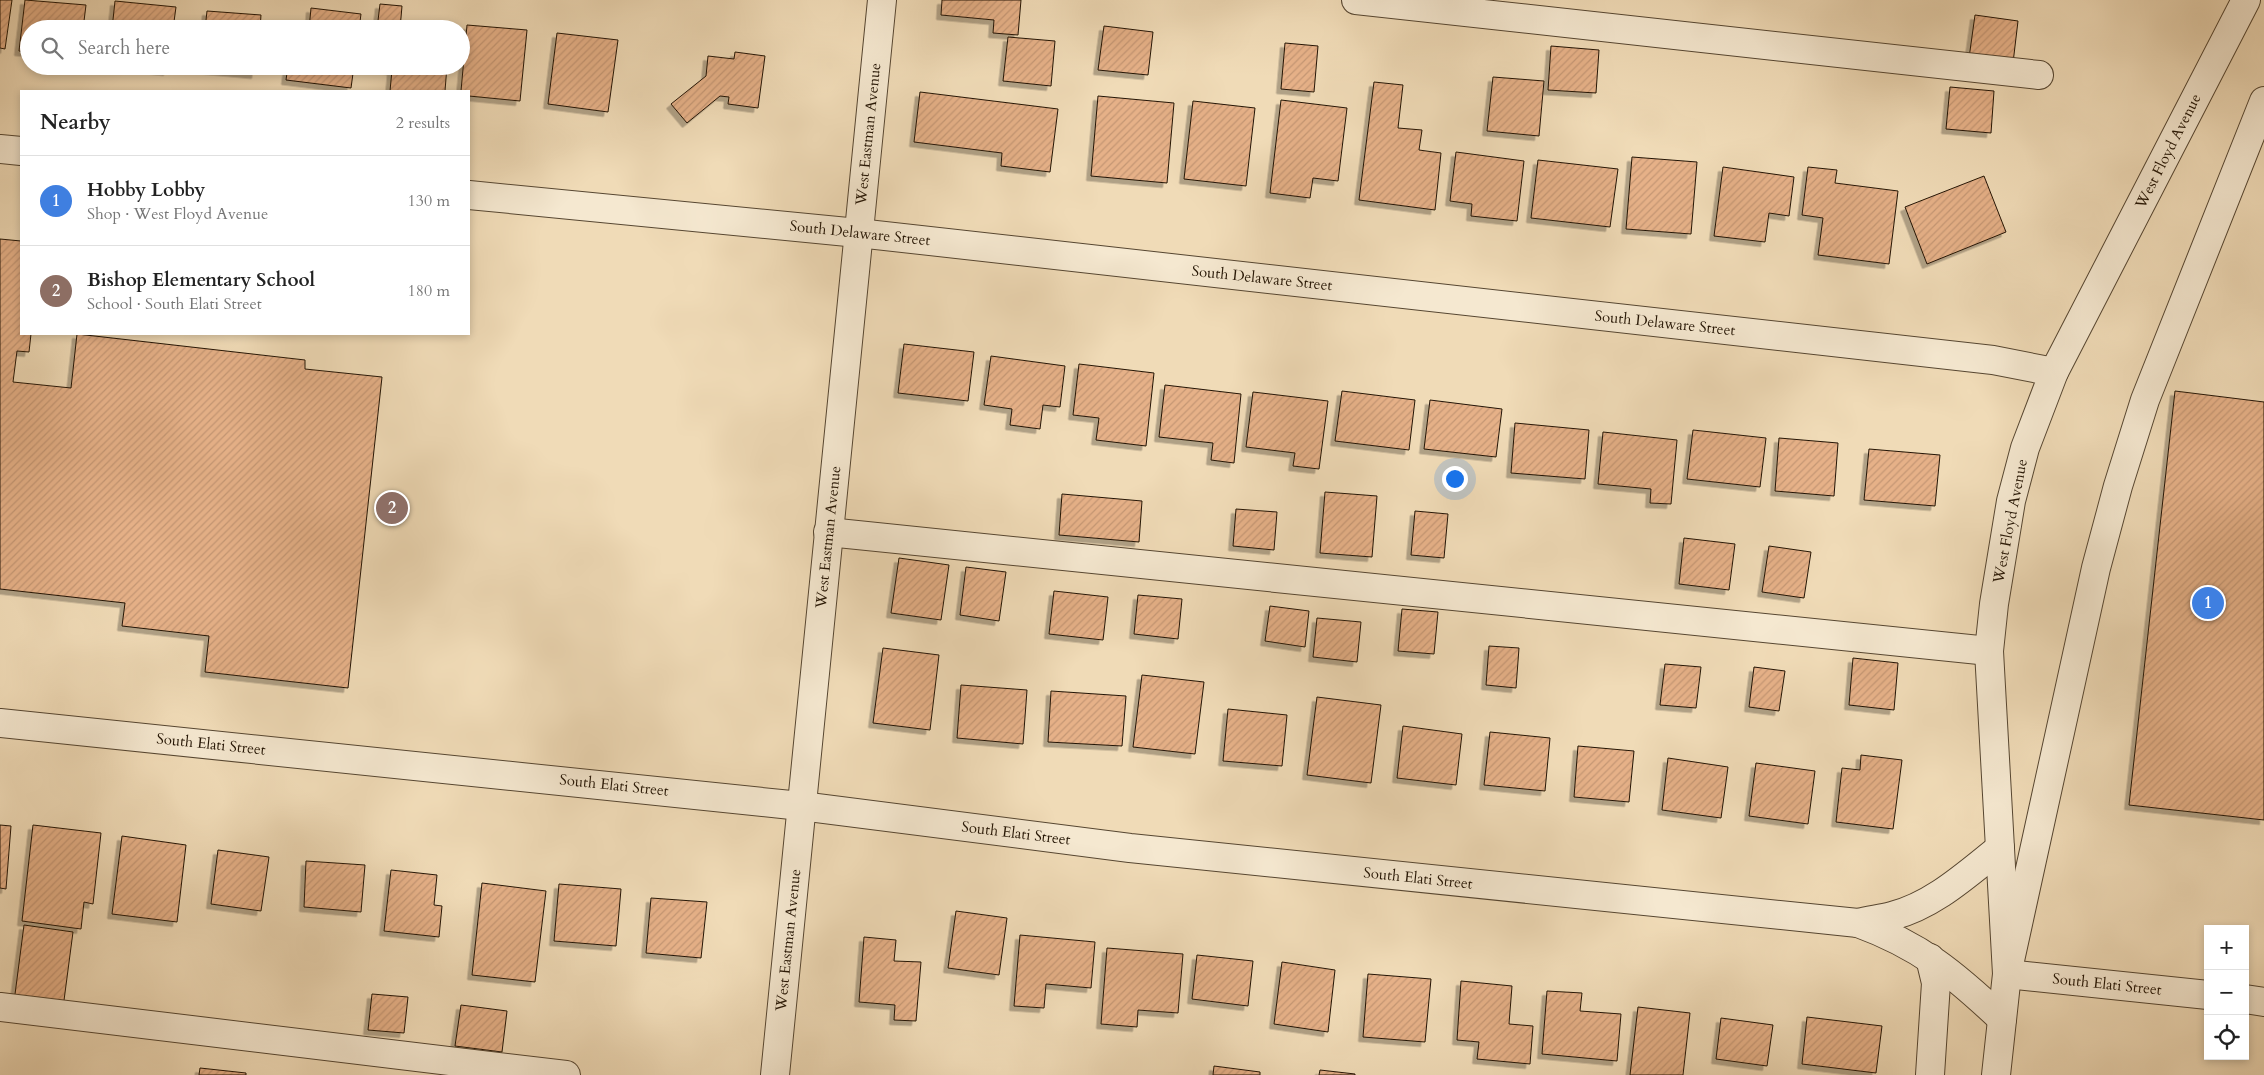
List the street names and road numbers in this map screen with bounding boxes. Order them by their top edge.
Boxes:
street label: West Eastman Avenue [850,62,885,207]
street label: West Floyd Avenue [2130,90,2206,213]
street label: South Delaware Street [789,216,931,250]
street label: South Delaware Street [1191,261,1333,295]
street label: South Delaware Street [1594,306,1736,340]
street label: West Floyd Avenue [1988,457,2032,586]
street label: West Eastman Avenue [810,465,845,610]
street label: South Elati Street [156,728,267,760]
street label: South Elati Street [559,769,670,801]
street label: South Elati Street [960,816,1072,850]
street label: South Elati Street [1363,862,1474,894]
street label: West Eastman Avenue [770,868,805,1013]
street label: South Elati Street [2052,968,2163,1000]

